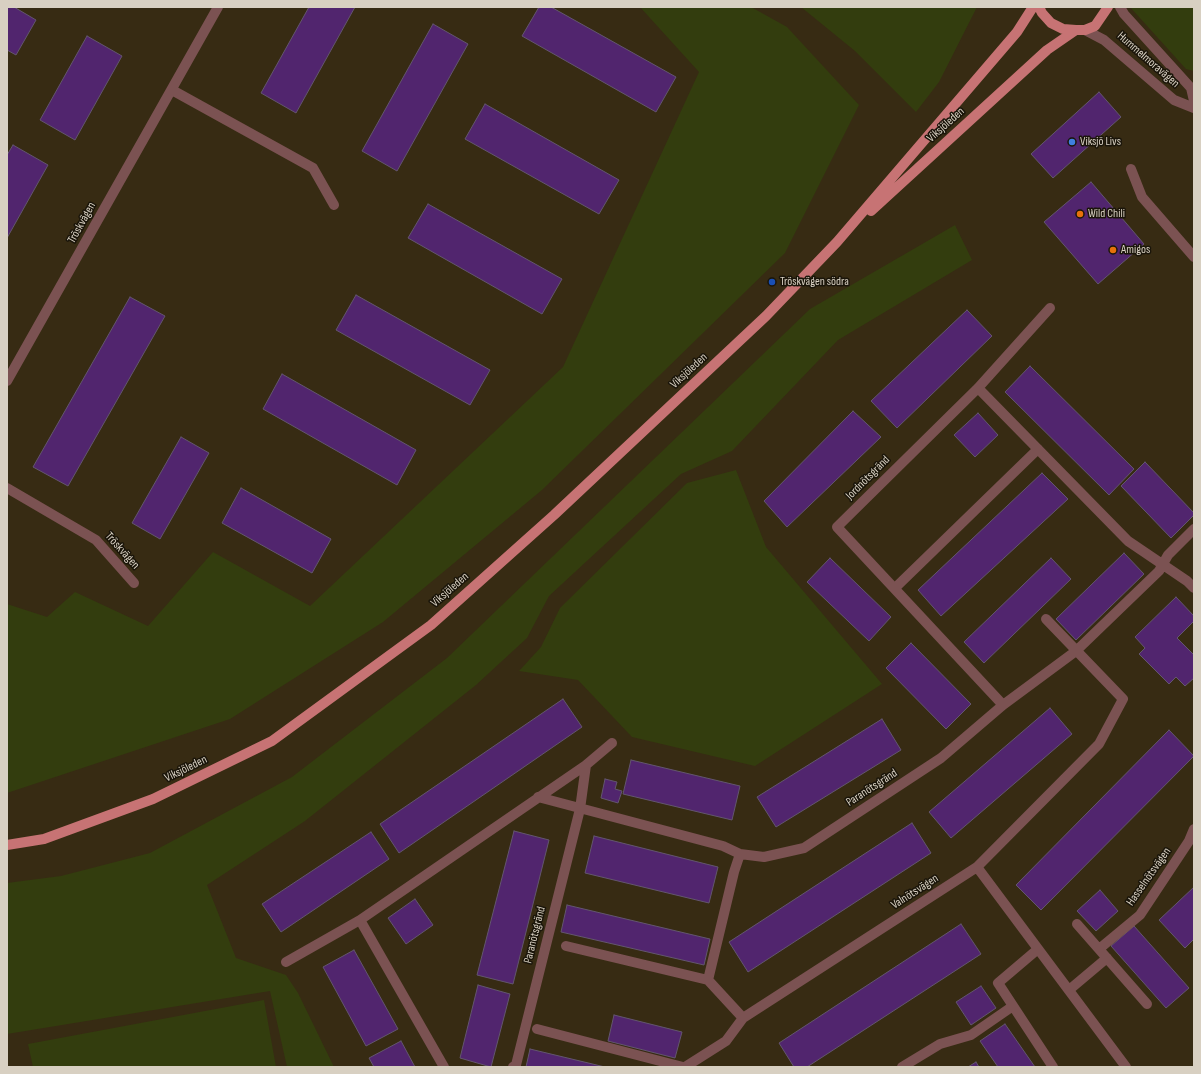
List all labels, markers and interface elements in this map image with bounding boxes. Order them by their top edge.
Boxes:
street label: Hummelmoravägen [1114,29,1182,91]
street label: Viksjöleden [924,104,968,146]
place label: Viksjö Livs [1080,135,1121,149]
marker: Viksjö Livs [1067,137,1077,147]
street label: Tröskvägen [65,200,99,246]
place label: Wild Chili [1088,207,1125,221]
marker: Wild Chili [1075,209,1085,219]
place label: Amigos [1121,243,1150,257]
marker: Amigos [1108,245,1118,255]
place label: Tröskvägen södra [780,275,849,289]
marker: Tröskvägen södra [767,277,777,287]
street label: Viksjöleden [667,350,711,392]
street label: Jordnötsgränd [843,453,893,503]
street label: Tröskvägen [102,530,142,572]
street label: Viksjöleden [428,570,472,610]
street label: Viksjöleden [162,753,210,785]
street label: Paranötsgränd [844,766,900,810]
street label: Hasselnötsvägen [1124,845,1174,909]
street label: Valnötsvägen [889,871,941,913]
street label: Paranötsgränd [521,905,549,965]

